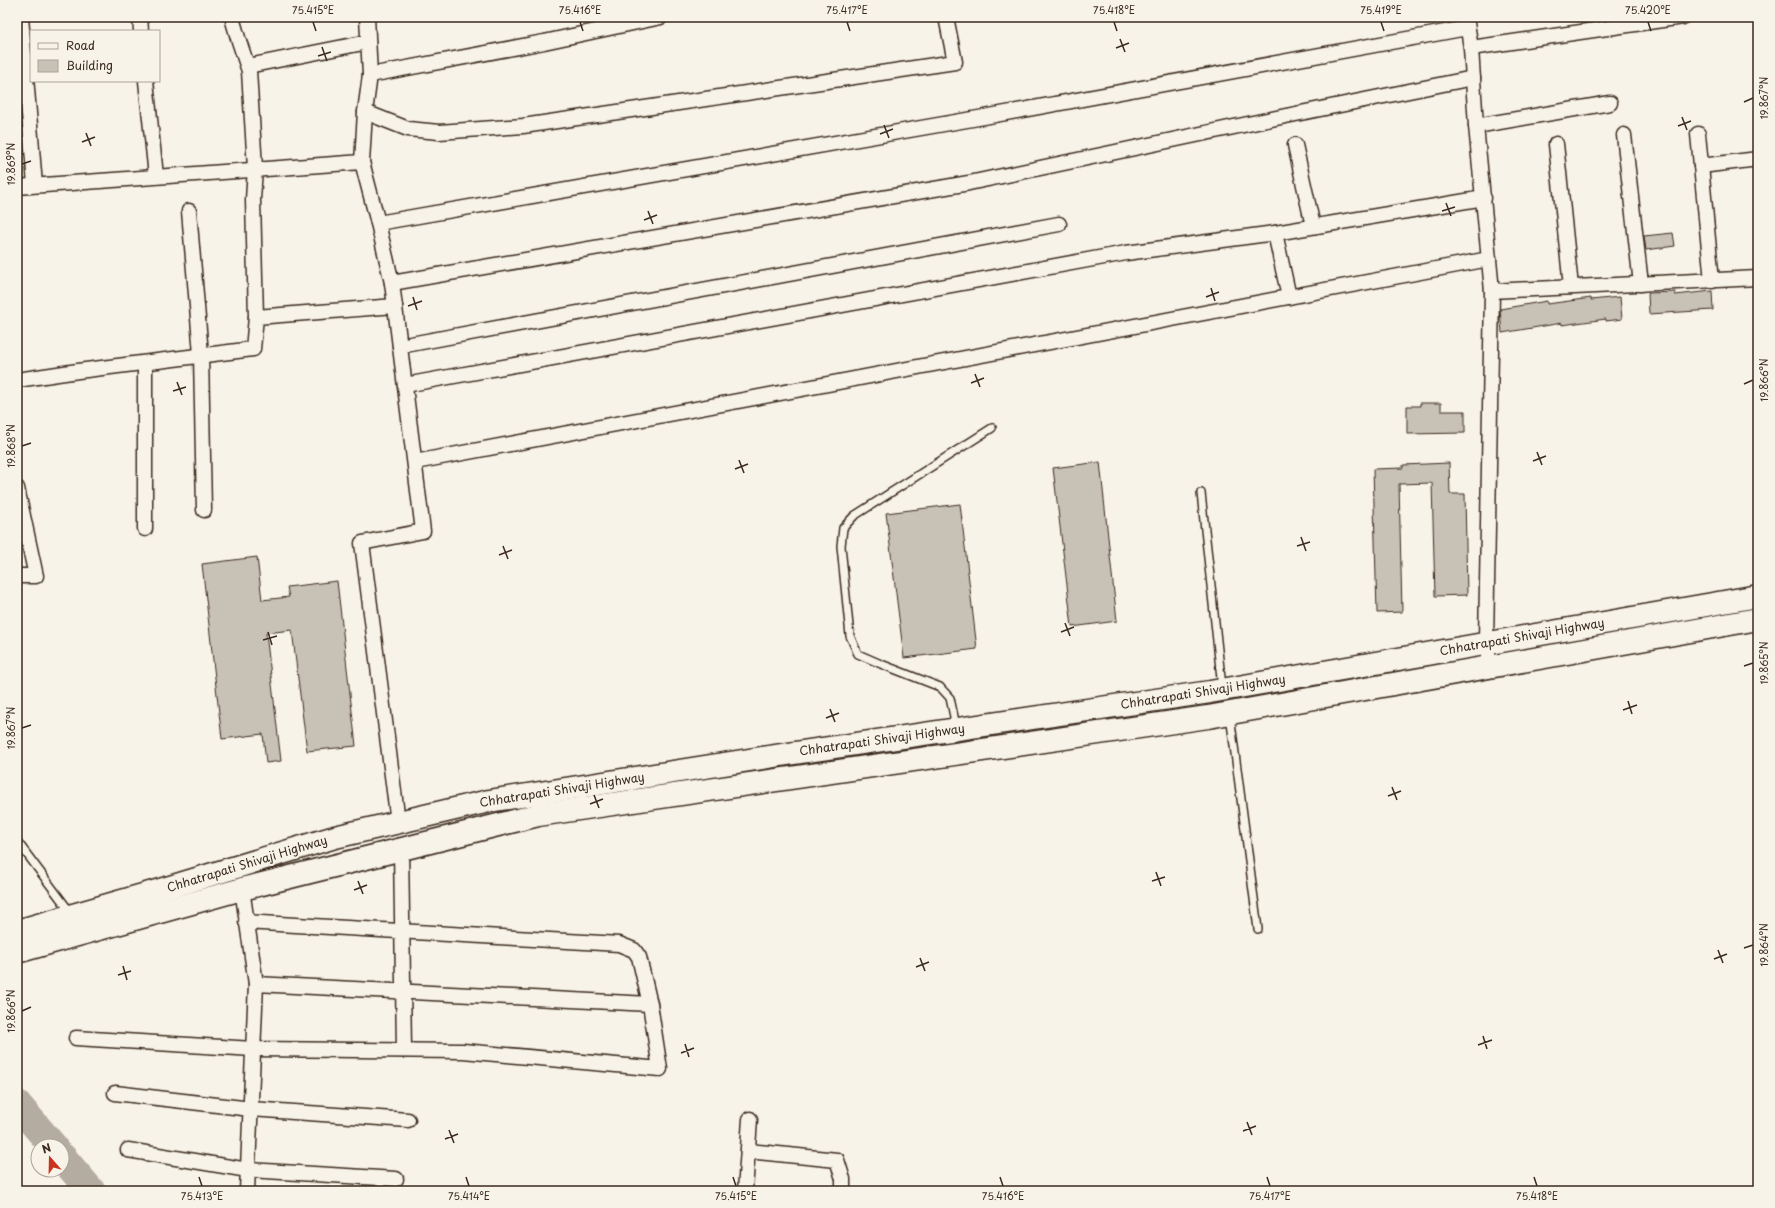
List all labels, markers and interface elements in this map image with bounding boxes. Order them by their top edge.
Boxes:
text: 75.415°E [292,2,334,17]
text: 75.416°E [559,2,601,17]
text: 75.417°E [826,2,868,17]
text: 75.418°E [1093,2,1135,17]
text: 75.419°E [1360,2,1402,17]
text: 75.420°E [1625,2,1671,17]
legend [30,30,160,82]
text: Road [66,36,95,54]
text: Building [66,56,113,74]
text: 19.867°N [1756,77,1771,119]
text: 19.869°N [3,142,18,185]
text: 19.866°N [1756,358,1771,402]
text: 19.868°N [3,424,18,468]
street label: Chhatrapati Shivaji Highway [1438,613,1606,659]
text: 19.865°N [1756,641,1771,685]
street label: Chhatrapati Shivaji Highway [1119,669,1287,713]
text: 19.867°N [3,707,18,749]
street label: Chhatrapati Shivaji Highway [798,718,966,760]
street label: Chhatrapati Shivaji Highway [478,767,646,811]
street label: Chhatrapati Shivaji Highway [164,830,329,896]
text: 19.864°N [1756,923,1771,967]
text: 19.866°N [3,989,18,1033]
north arrow [30,1138,70,1178]
text: N [39,1139,54,1158]
text: 75.413°E [181,1188,223,1203]
text: 75.414°E [448,1188,490,1203]
text: 75.415°E [715,1188,757,1203]
text: 75.416°E [982,1188,1024,1203]
text: 75.417°E [1249,1188,1291,1203]
text: 75.418°E [1516,1188,1558,1203]

